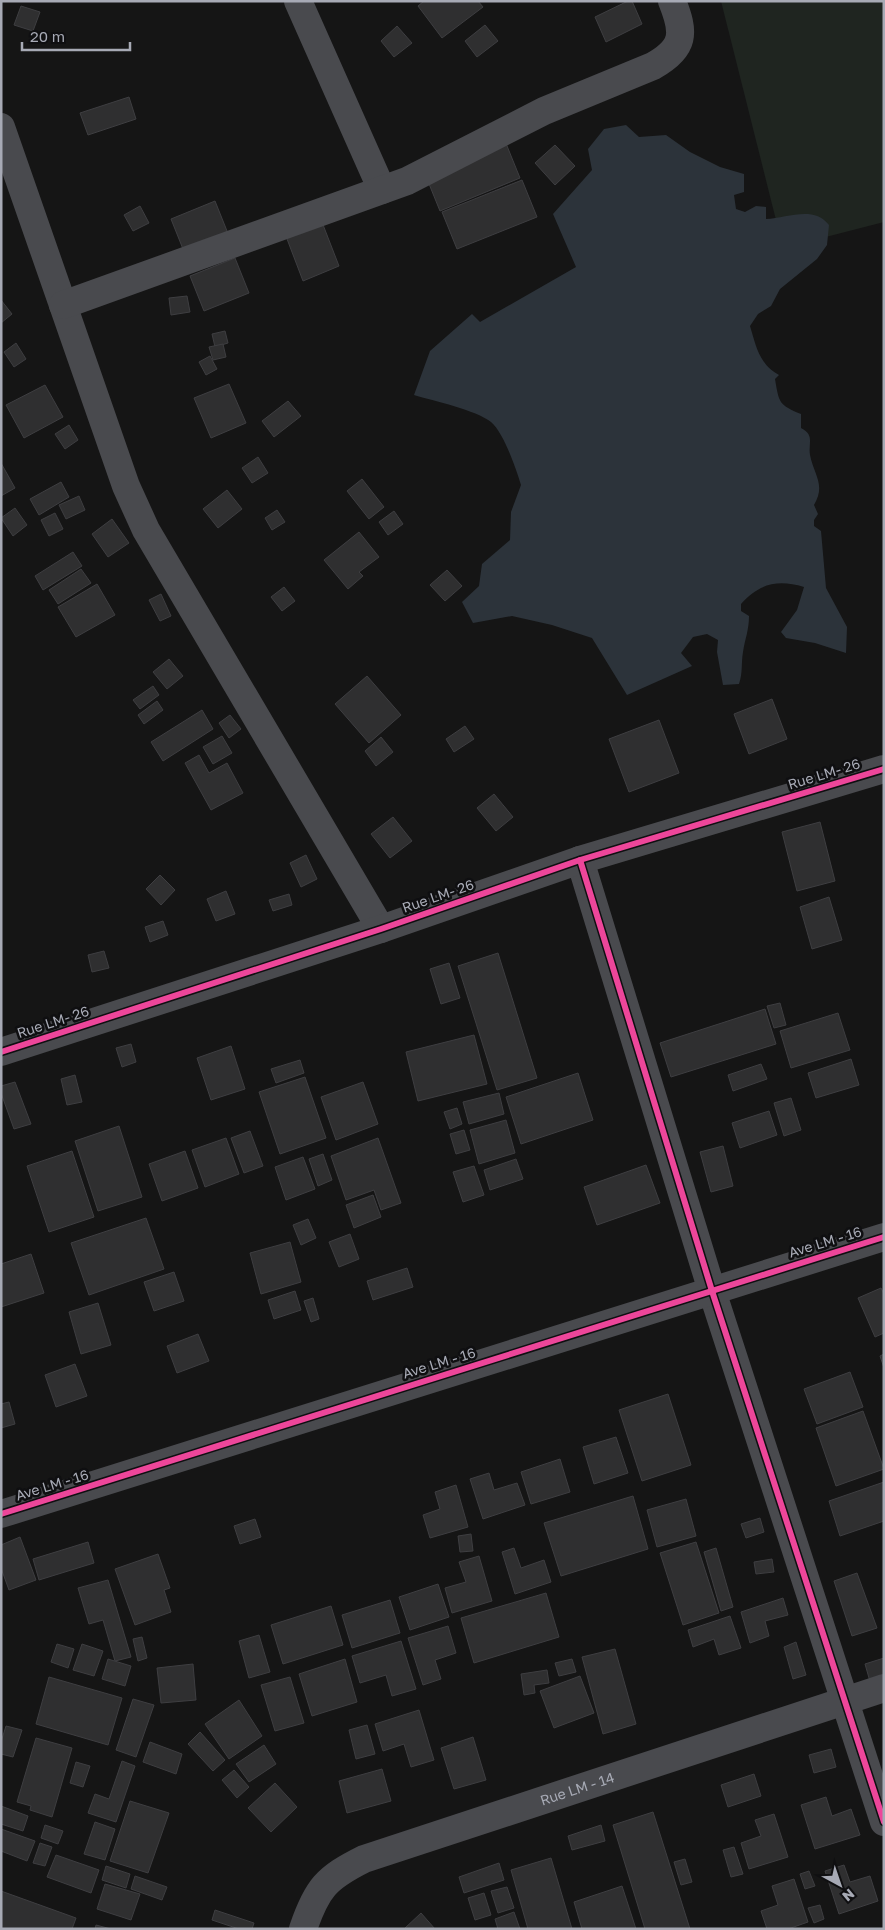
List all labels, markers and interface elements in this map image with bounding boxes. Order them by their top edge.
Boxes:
scale bar [22,20,130,52]
text: 20 m [30,27,65,45]
street label: Rue LM- 26 [786,754,862,793]
street label: Rue LM- 26 [400,875,476,916]
street label: Rue LM- 26 [15,1002,91,1041]
street label: Ave LM - 16 [786,1222,863,1261]
street label: Ave LM - 16 [400,1343,477,1382]
street label: Ave LM - 16 [13,1465,90,1504]
street label: Rue LM - 14 [538,1768,616,1809]
north arrow [815,1860,865,1910]
text: N [839,1885,858,1905]

